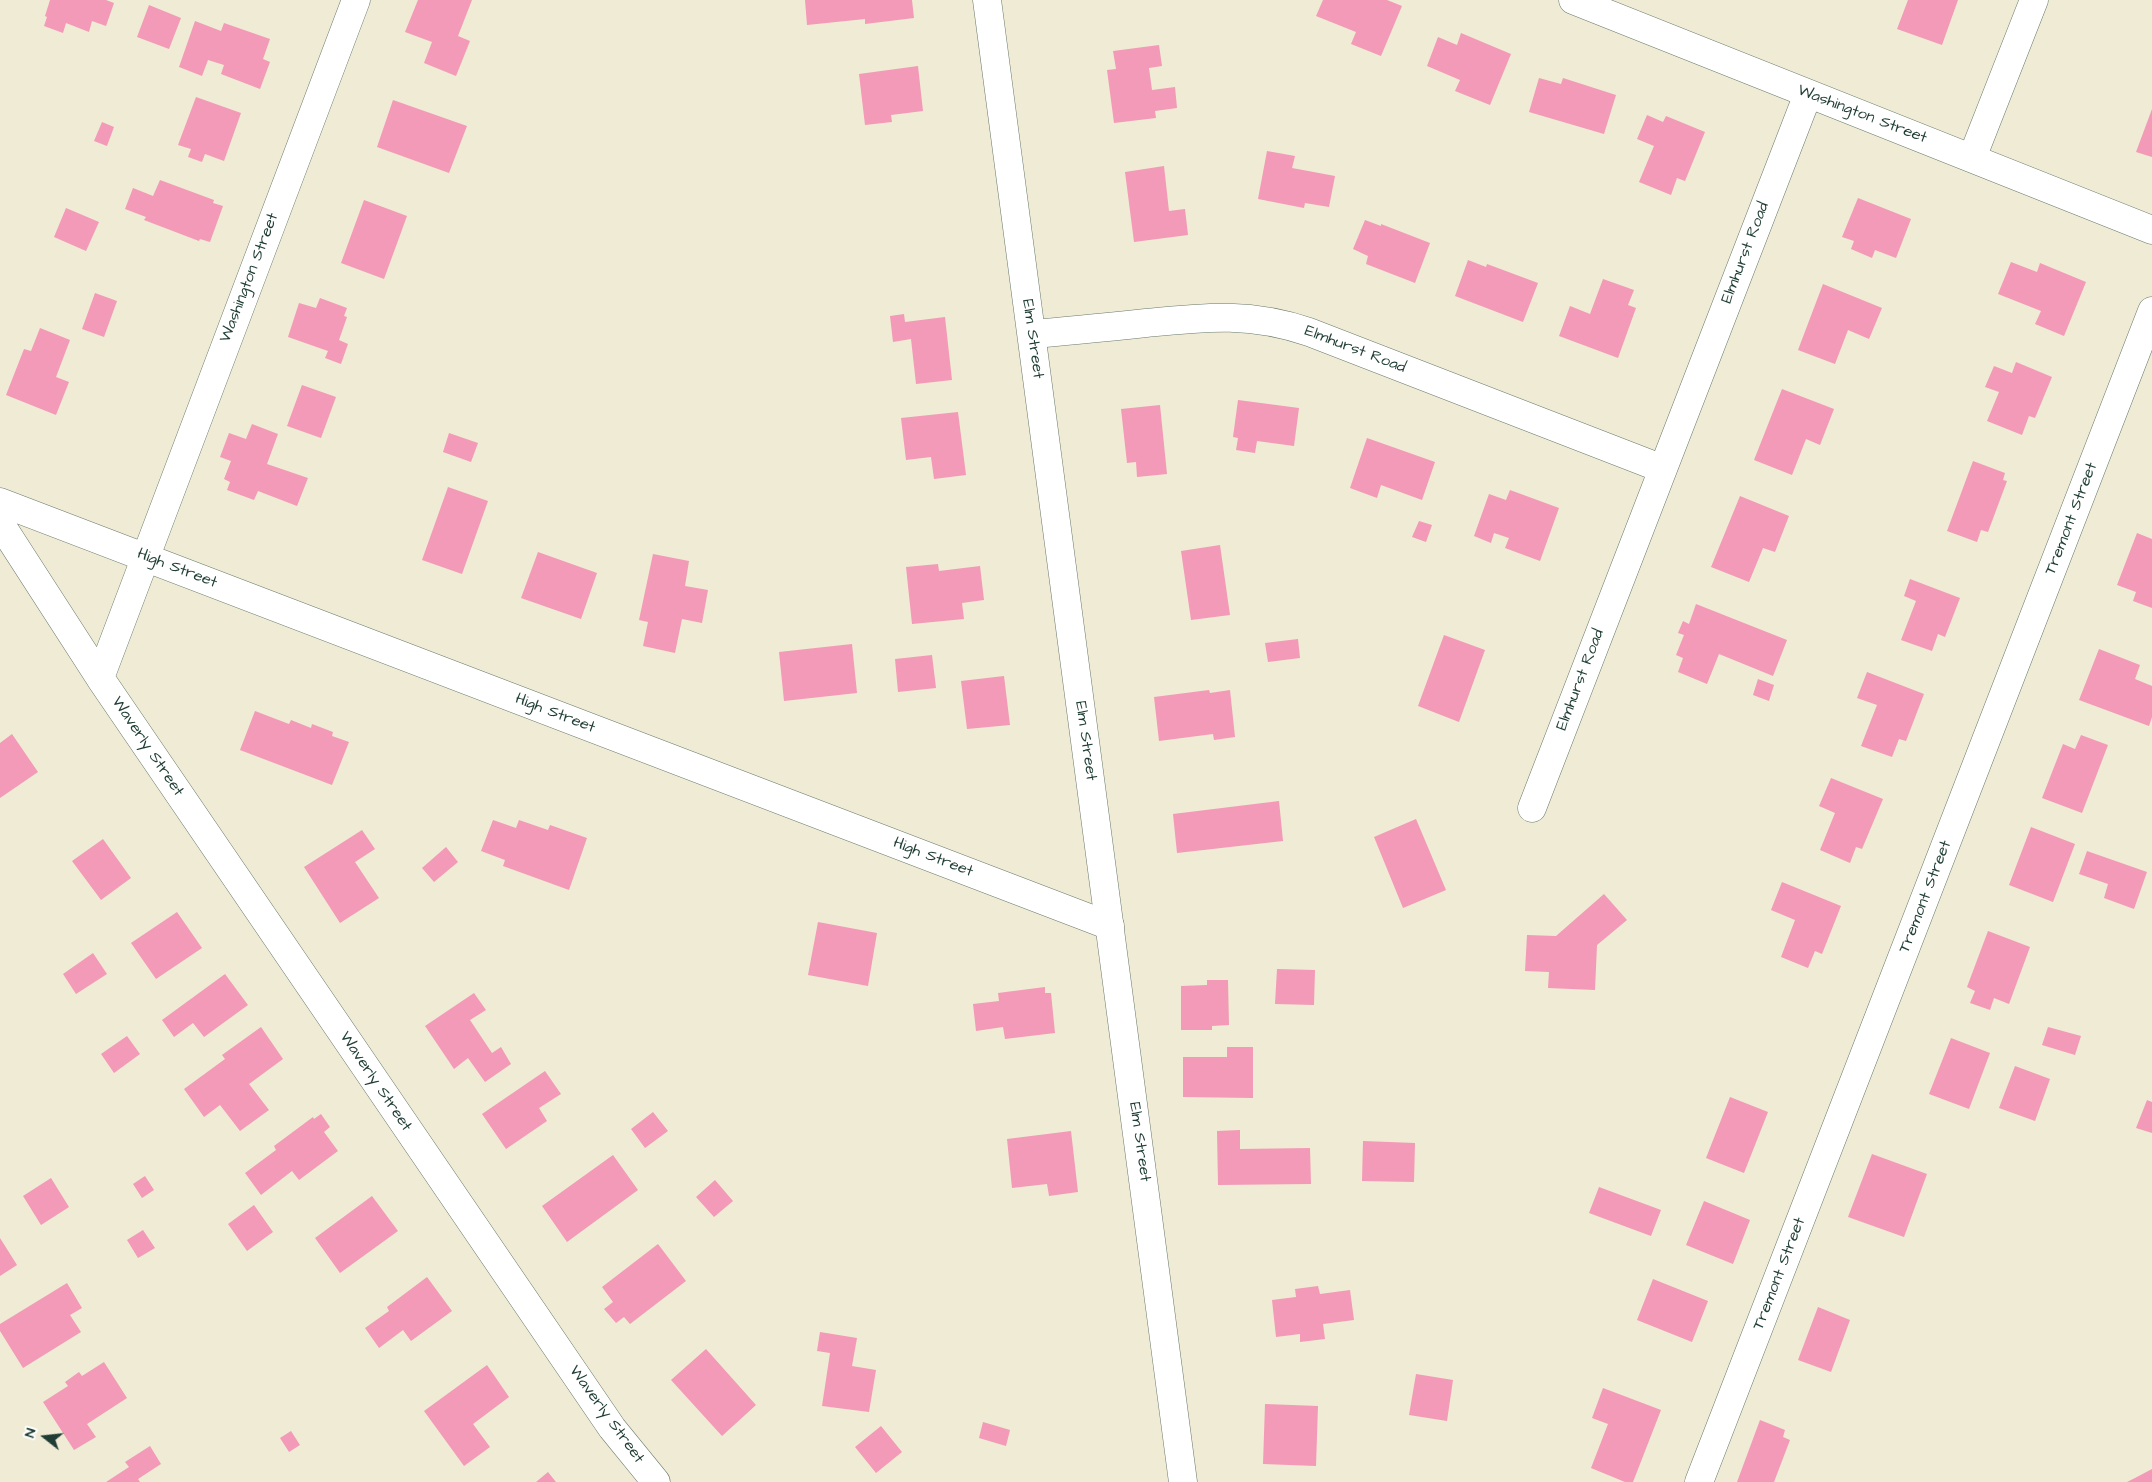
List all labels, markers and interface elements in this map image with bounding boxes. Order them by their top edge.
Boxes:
street label: Washington Street [1795,81,1929,149]
street label: Elmhurst Road [1718,200,1774,306]
street label: Washington Street [216,211,284,345]
street label: Elm Street [1017,298,1047,380]
street label: Elmhurst Road [1302,322,1408,378]
street label: Tremont Street [2042,460,2102,578]
street label: High Street [134,545,220,593]
street label: Elmhurst Road [1553,627,1609,733]
street label: High Street [512,690,598,738]
street label: Waverly Street [107,694,187,800]
street label: Elm Street [1070,700,1100,782]
street label: High Street [890,834,976,882]
street label: Tremont Street [1896,838,1956,956]
street label: Waverly Street [335,1029,415,1135]
street label: Elm Street [1124,1101,1154,1183]
street label: Tremont Street [1750,1215,1810,1333]
street label: Waverly Street [564,1362,648,1468]
north arrow [20,1412,70,1462]
text: N [20,1426,41,1440]

